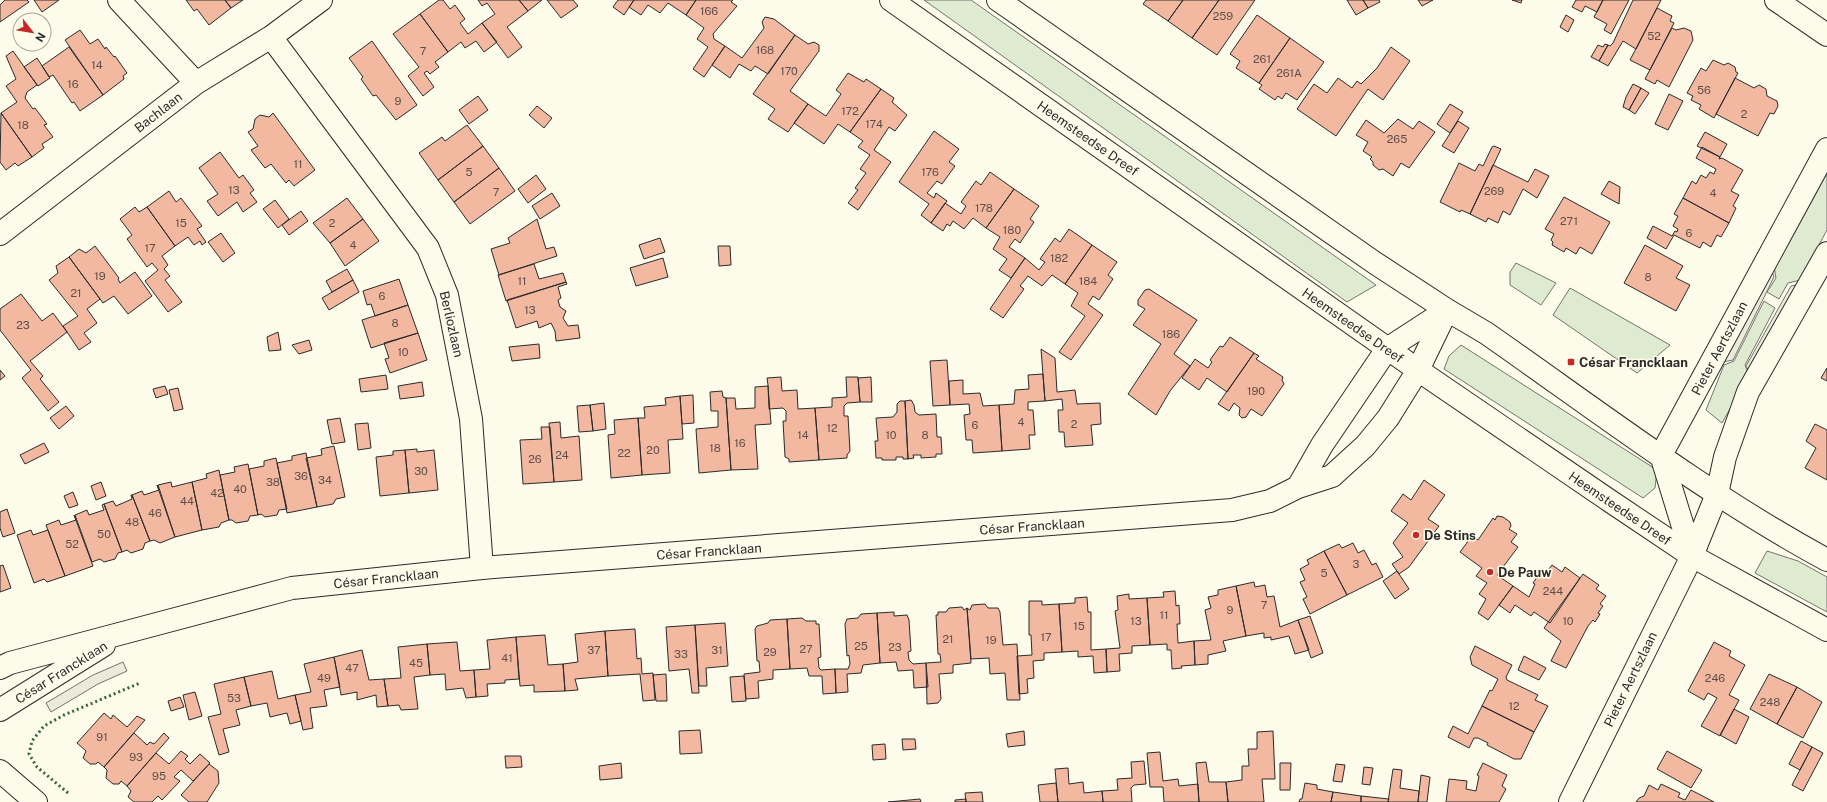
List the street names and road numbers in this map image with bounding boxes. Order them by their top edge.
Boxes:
street label: Bachlaan [132,89,185,136]
street label: Heemsteedse Dreef [1034,98,1141,179]
street label: Heemsteedse Dreef [1299,285,1406,366]
street label: Berliozlaan [437,290,466,359]
street label: Pieter Aertszlaan [1688,299,1750,398]
street label: Heemsteedse Dreef [1566,469,1674,548]
street label: César Francklaan [979,515,1085,538]
street label: César Francklaan [656,540,762,563]
street label: César Francklaan [333,566,439,591]
street label: Pieter Aertszlaan [1601,629,1660,729]
street label: César Francklaan [13,638,110,707]

